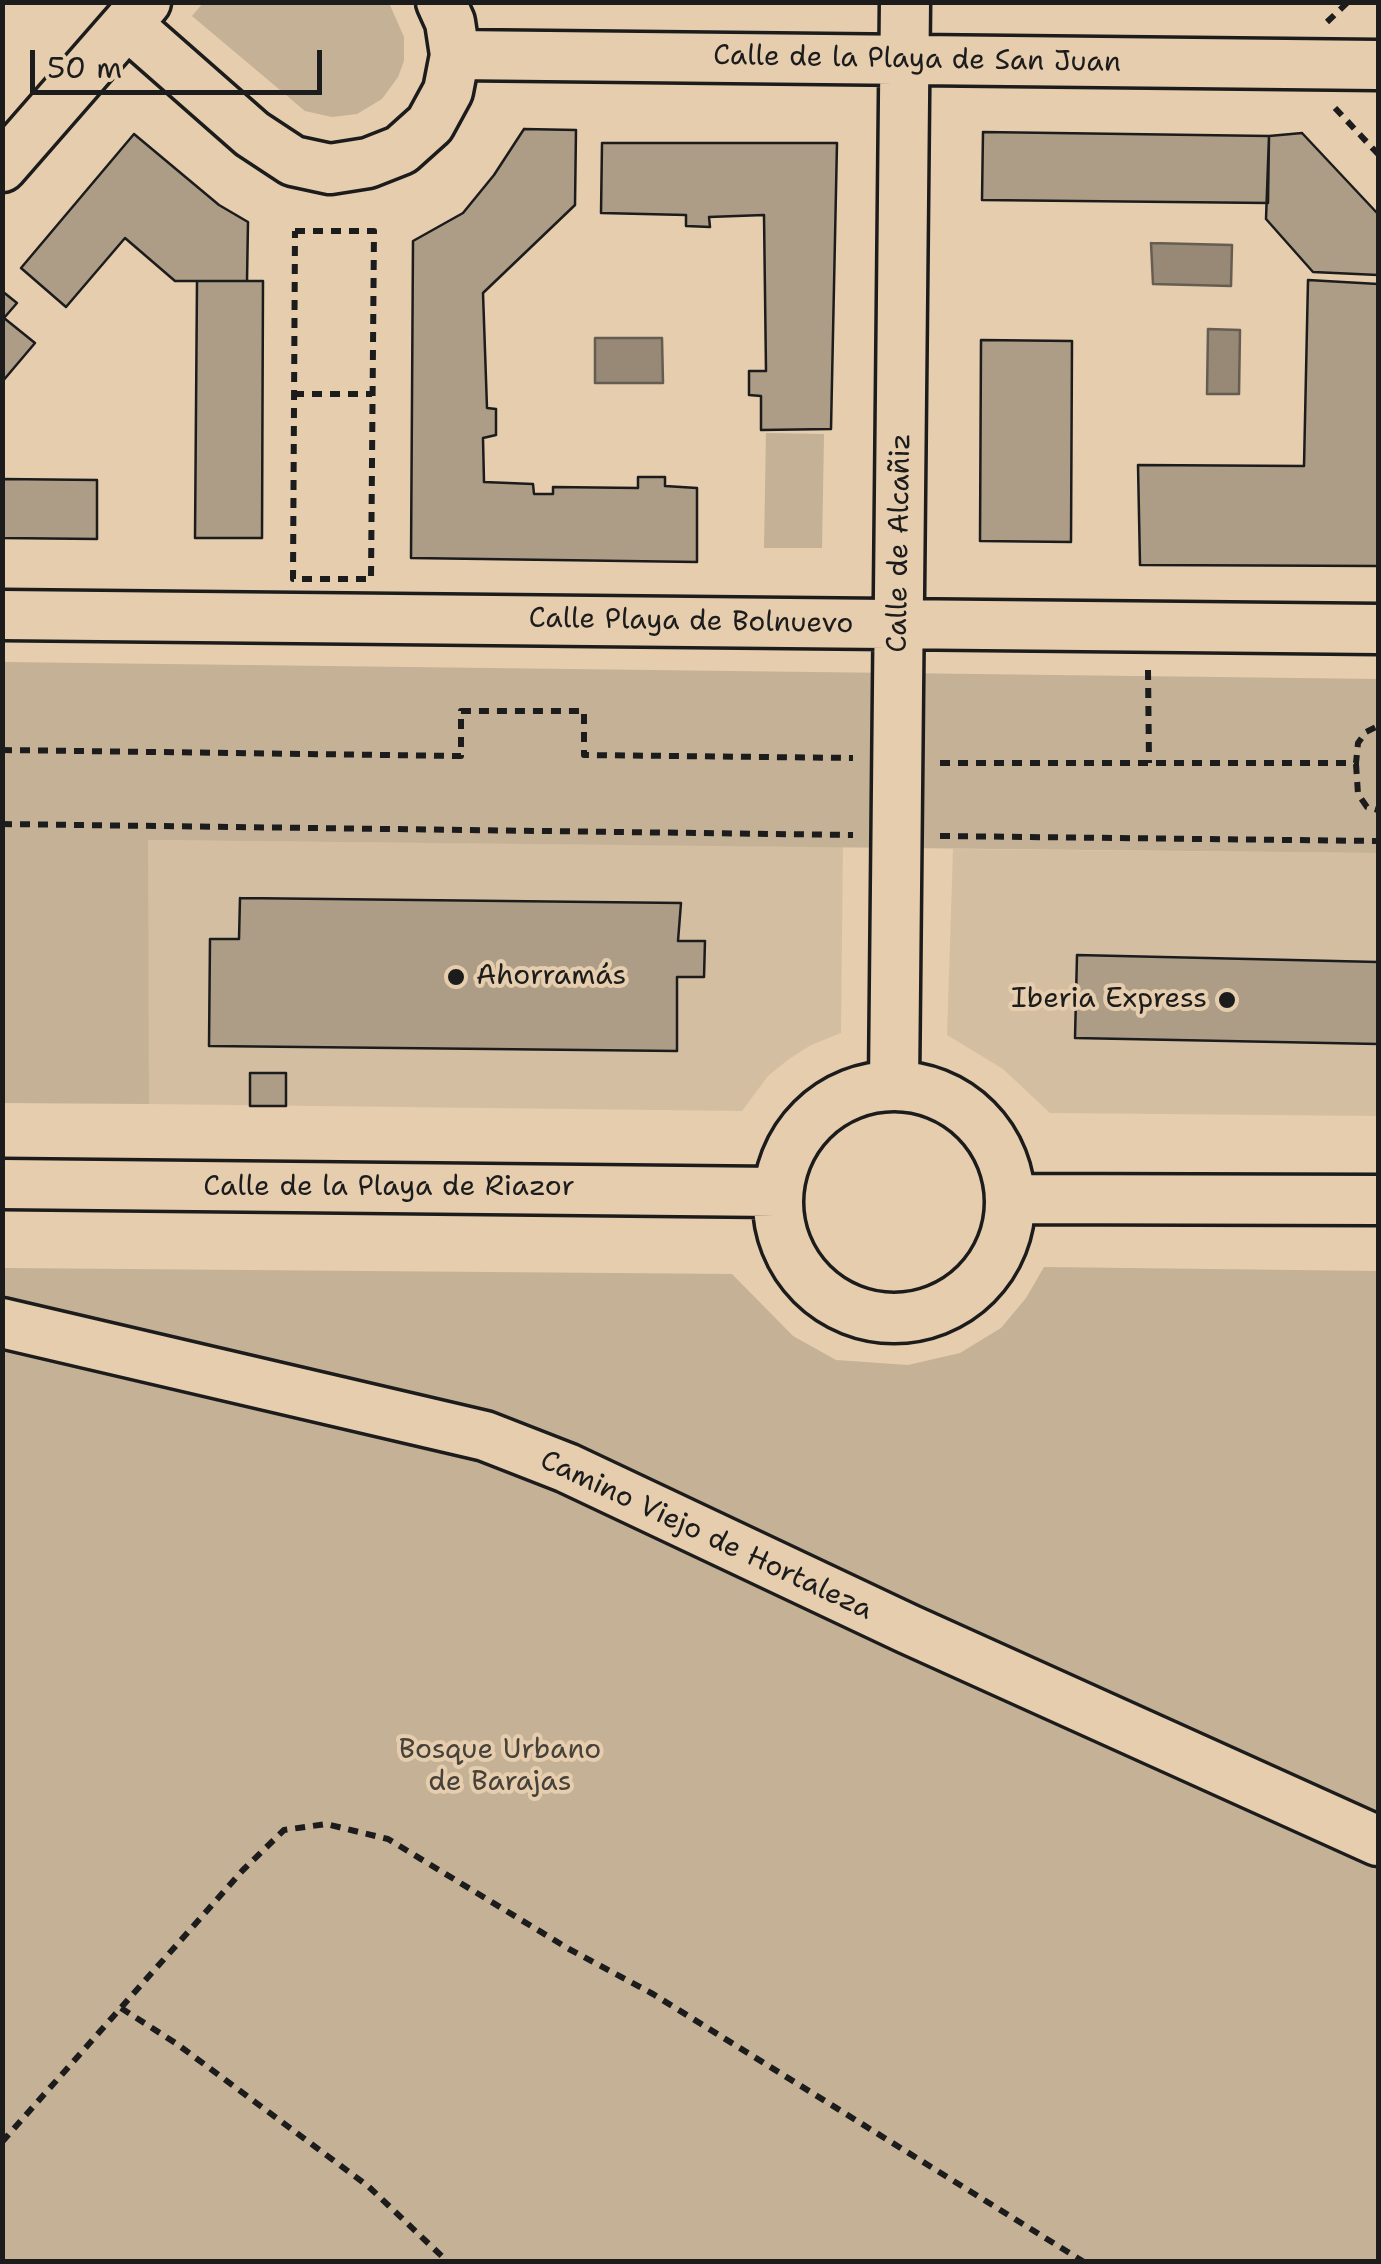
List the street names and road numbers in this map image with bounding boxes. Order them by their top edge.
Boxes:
street label: Calle de la Playa de San Juan [713,40,1121,80]
street label: Calle de Alcañiz [881,433,919,653]
street label: Calle Playa de Bolnuevo [528,602,854,642]
street label: Calle de la Playa de Riazor [203,1171,575,1205]
street label: Camino Viejo de Hortaleza [534,1444,878,1628]

